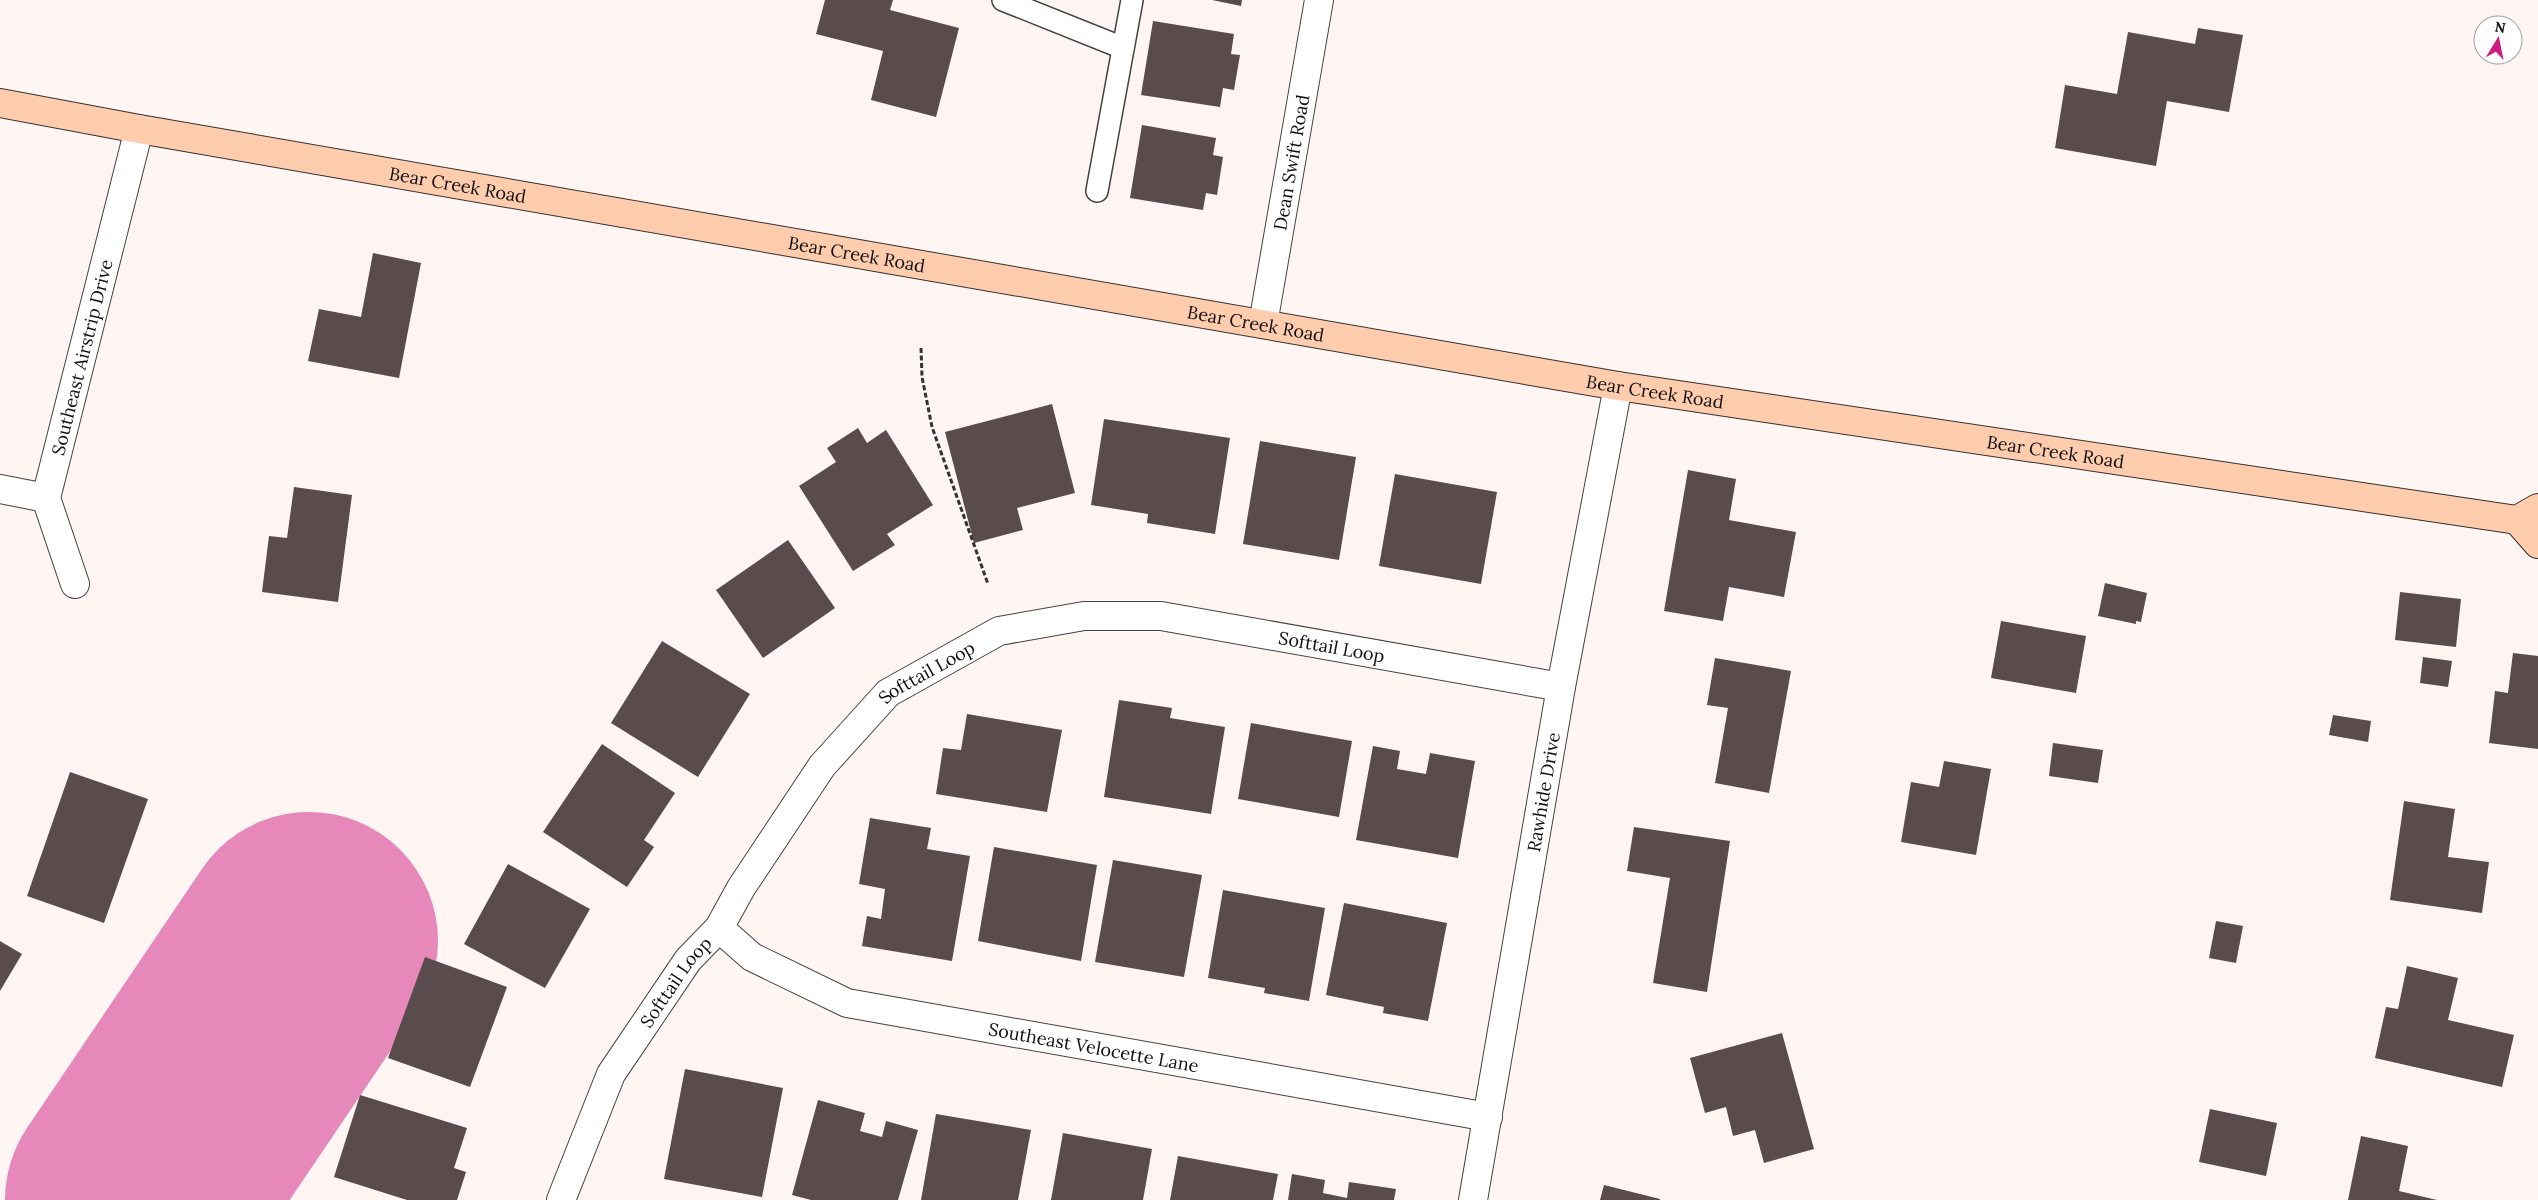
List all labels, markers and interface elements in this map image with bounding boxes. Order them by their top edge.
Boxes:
north arrow [2473,15,2523,65]
text: N [2493,17,2507,37]
street label: Dean Swift Road [1268,92,1314,232]
street label: Bear Creek Road [388,161,528,208]
street label: Bear Creek Road [787,231,927,277]
street label: Southeast Airstrip Drive [46,257,117,458]
street label: Bear Creek Road [1186,300,1326,346]
street label: Bear Creek Road [1585,369,1726,413]
street label: Bear Creek Road [1985,430,2126,473]
street label: Softtail Loop [1277,626,1387,667]
street label: Softtail Loop [873,635,979,708]
street label: Rawhide Drive [1521,730,1565,854]
street label: Softtail Loop [634,932,716,1032]
street label: Southeast Velocette Lane [987,1017,1201,1077]

